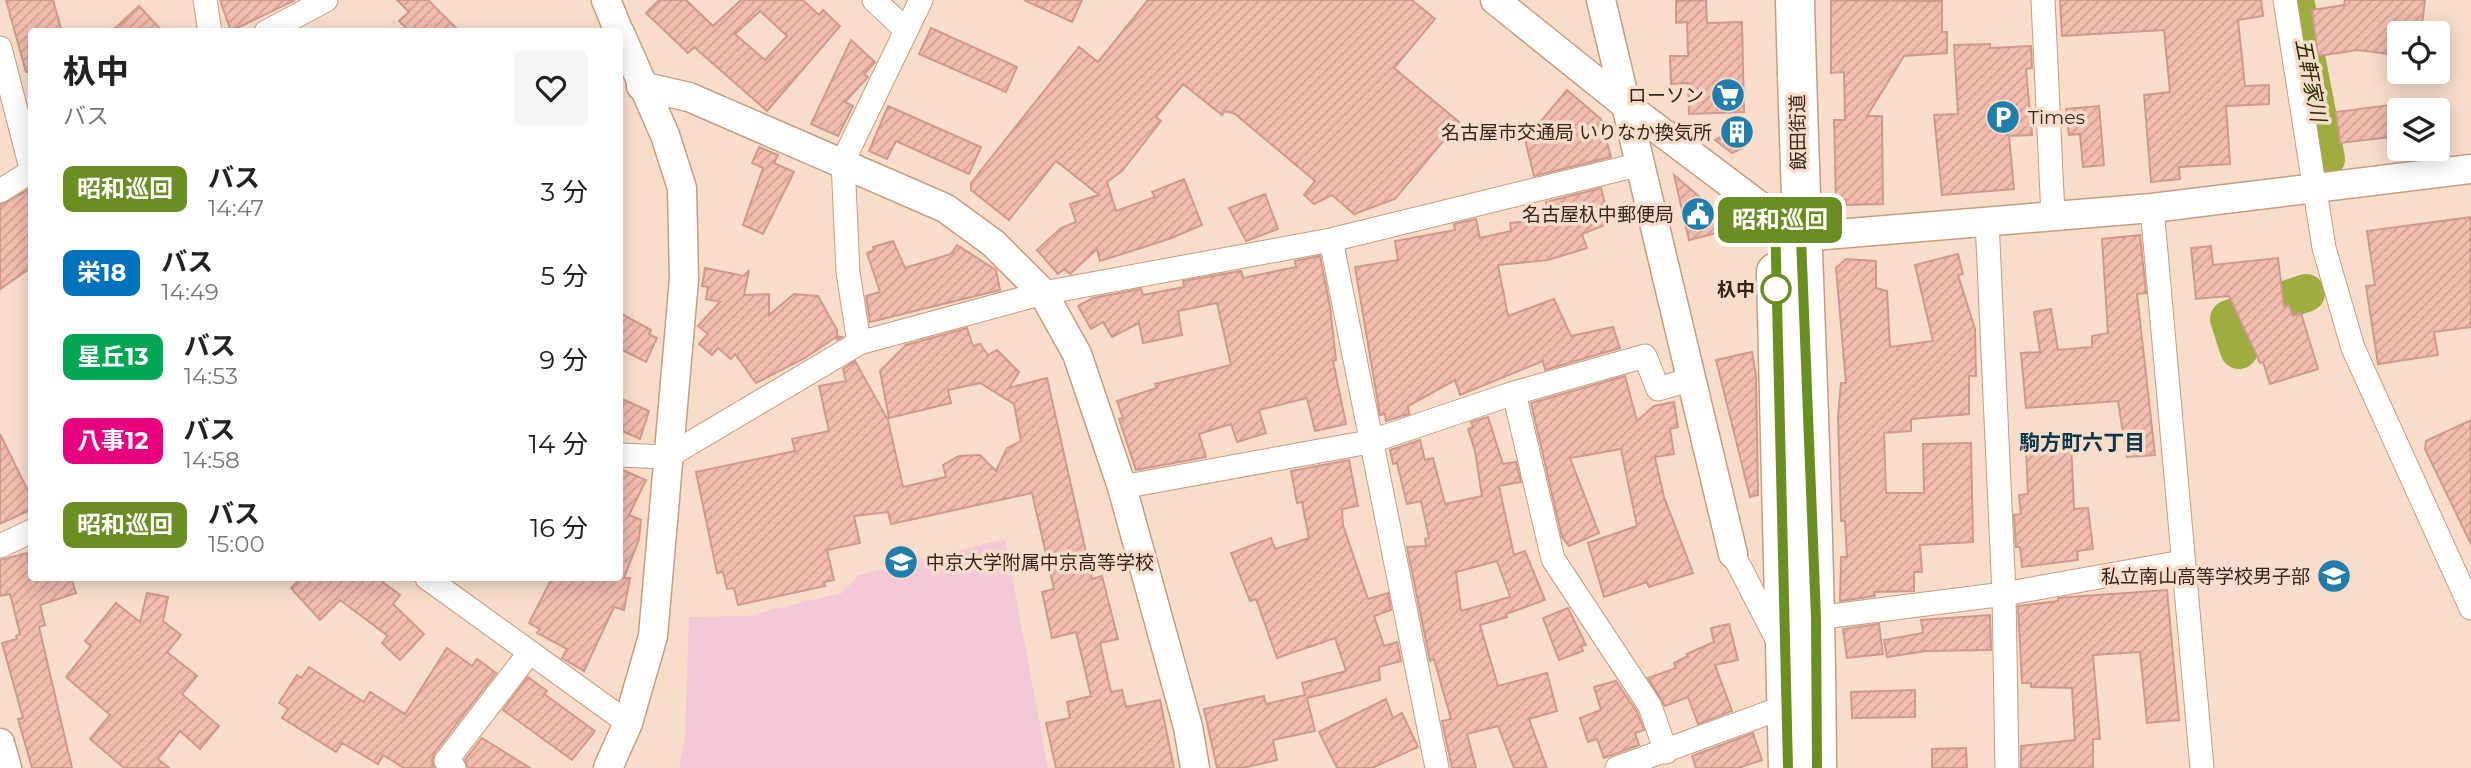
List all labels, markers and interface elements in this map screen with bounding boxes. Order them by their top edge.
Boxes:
map controls [2387,21,2450,161]
button: locate [2387,21,2450,84]
water label: 五軒家川 [2291,36,2332,126]
text: 杁中 [63,51,129,91]
button: heart [514,51,588,125]
supermarket icon: ローソン [1709,76,1747,114]
place label: ローソン [1628,84,1704,107]
street label: 飯田街道 [1786,94,1810,170]
parking icon: Times [1984,98,2022,136]
button: layers [2387,98,2450,161]
text: バス [63,102,109,130]
place label: Times [2028,106,2085,129]
building icon: 名古屋市交通局 いりなか換気所 [1718,113,1756,151]
place label: 名古屋市交通局 いりなか換気所 [1441,121,1712,144]
text: バス [208,162,260,194]
text: 昭和巡回 [77,174,173,203]
text: 3 分 [541,176,588,208]
text: 14:47 [208,194,264,222]
public building icon: 名古屋杁中郵便局 [1679,195,1717,233]
line badge: 昭和巡回 [1731,197,1829,243]
place label: 名古屋杁中郵便局 [1522,203,1674,226]
text: 昭和巡回 [1732,205,1828,234]
text: バス [161,246,213,278]
text: 栄18 [77,258,126,287]
text: 5 分 [540,260,588,292]
marker: 杁中 [1761,274,1791,304]
text: 14:49 [161,278,219,306]
place label: 杁中 [1717,278,1755,301]
text: バス [184,330,236,362]
text: 星丘13 [77,342,149,371]
text: 9 分 [539,344,588,376]
text: 14:53 [184,362,238,390]
text: バス [184,414,236,446]
text: 八事12 [77,426,149,455]
text: 14 分 [529,428,588,460]
district label: 駒方町六丁目 [2019,430,2145,455]
text: 14:58 [184,446,240,474]
text: バス [208,498,260,530]
text: 昭和巡回 [77,510,173,539]
text: 16 分 [530,512,588,544]
text: 15:00 [208,530,265,558]
school or university icon: 中京大学附属中京高等学校 [882,543,920,581]
place label: 中京大学附属中京高等学校 [926,551,1154,574]
school or university icon: 私立南山高等学校男子部 [2315,557,2353,595]
place label: 私立南山高等学校男子部 [2101,565,2310,588]

